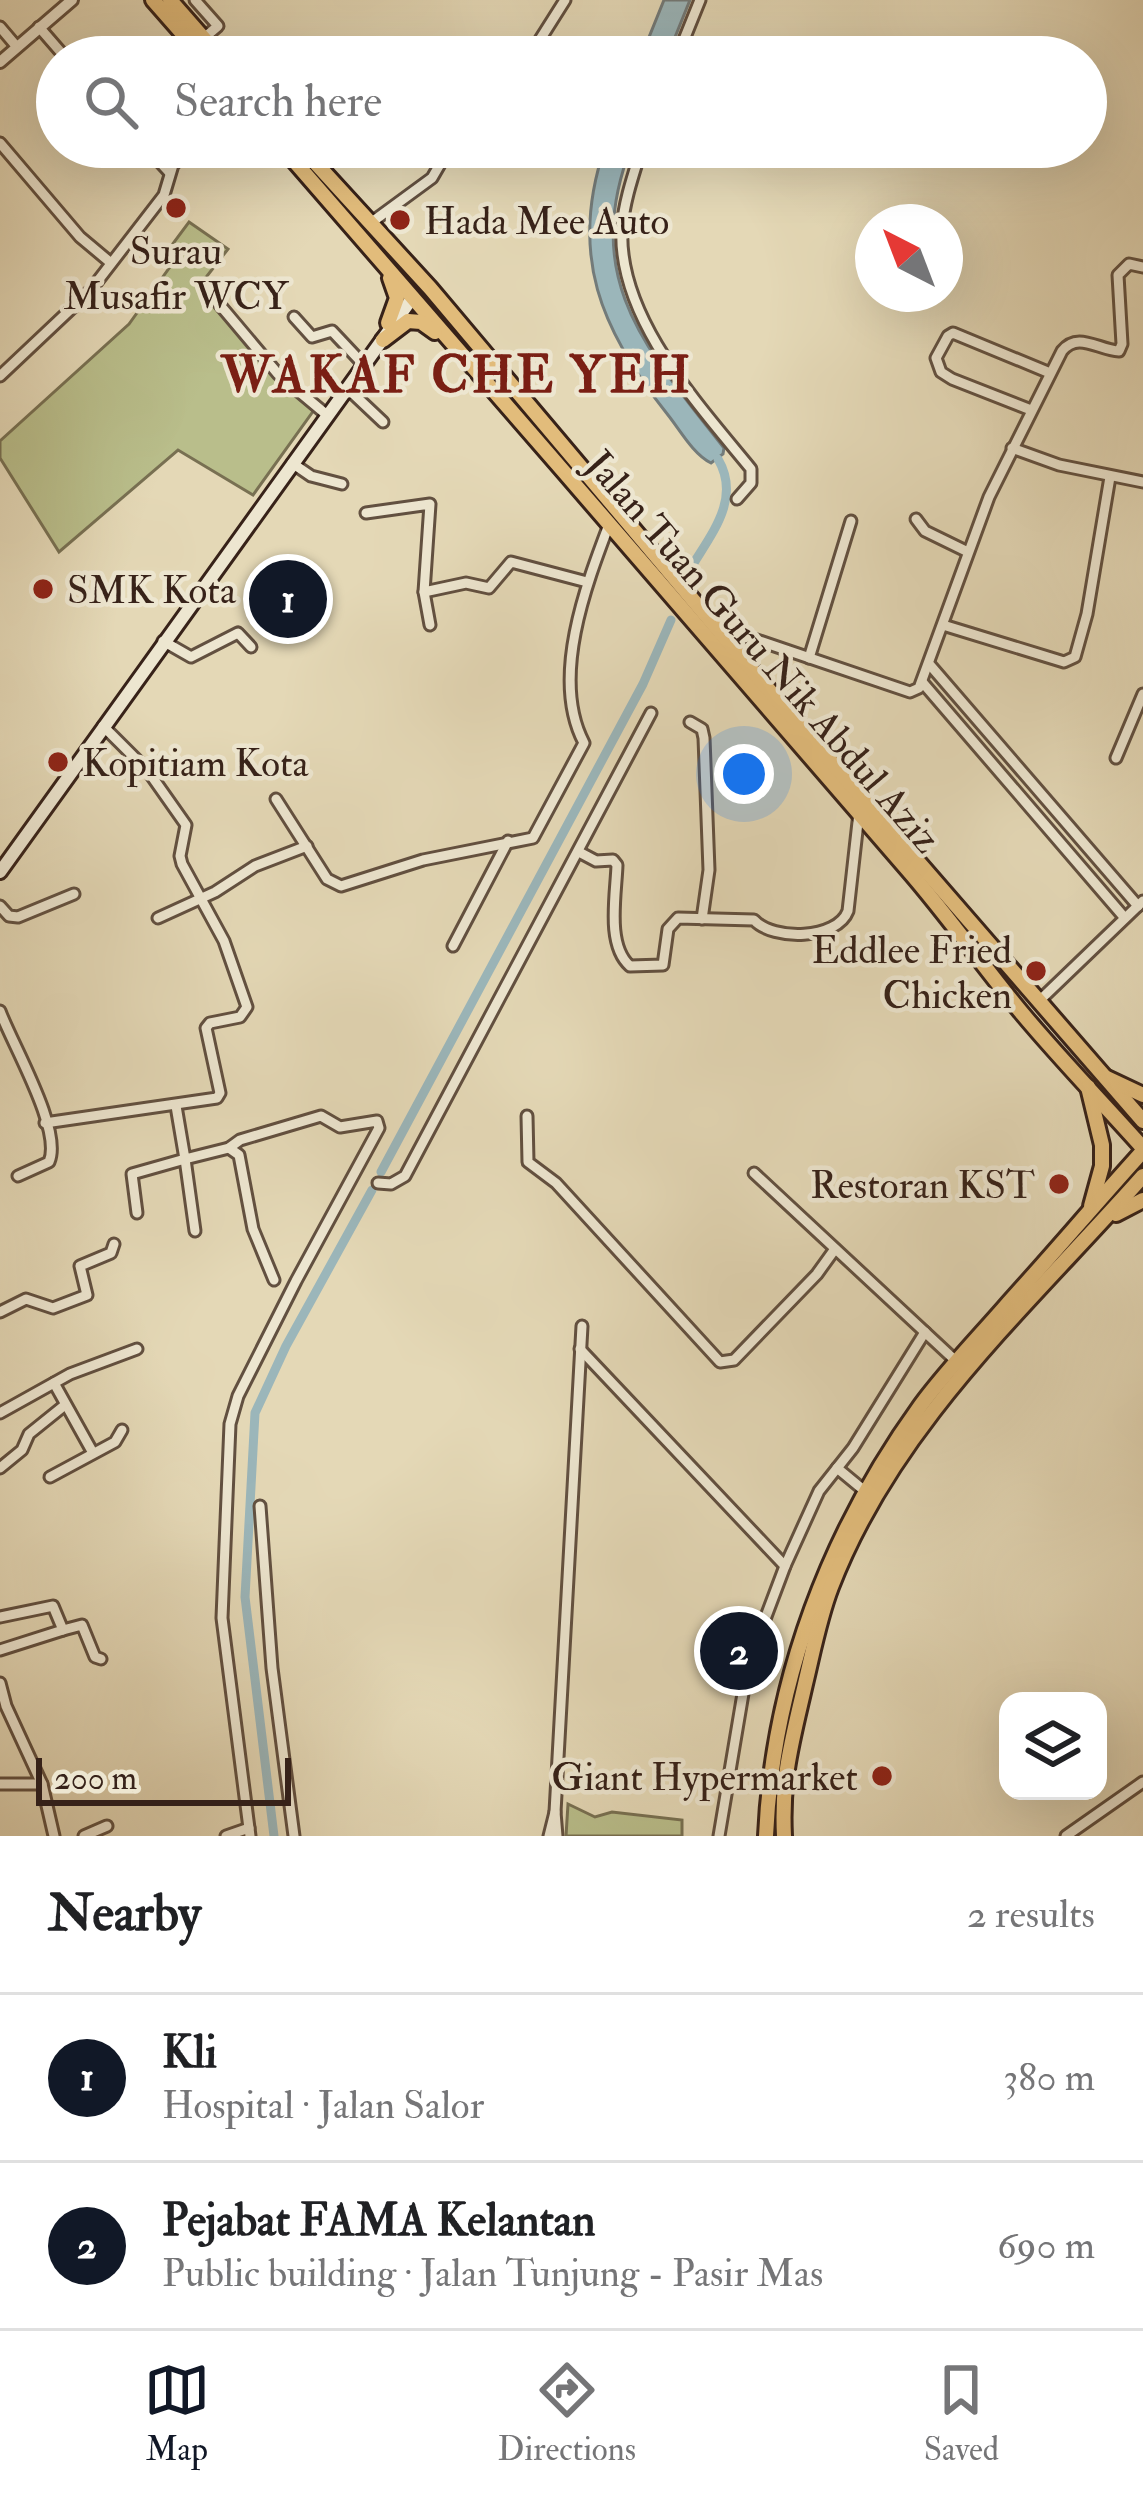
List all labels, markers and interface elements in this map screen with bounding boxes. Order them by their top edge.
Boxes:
search box [36,36,1107,168]
icon: search [78,69,144,135]
text: Search here [174,74,382,130]
marker: Surau Musafir WCY [163,195,189,221]
place label: Hada Mee Auto [424,197,669,246]
north arrow [855,204,963,312]
marker: Hada Mee Auto [387,207,413,233]
place label: Surau Musafir WCY [63,227,290,321]
district label: WAKAF CHE YEH [220,344,693,408]
street label: Jalan Tuan Guru Nik Abdul Aziz [574,440,951,863]
pin: 1 [249,554,327,644]
place label: SMK Kota [67,566,237,615]
marker: SMK Kota [30,576,56,602]
place label: Kopitiam Kota [82,739,310,788]
your location [714,744,774,804]
marker: Kopitiam Kota [45,749,71,775]
place label: Eddlee Fried Chicken [811,926,1012,1020]
marker: Eddlee Fried Chicken [1023,958,1049,984]
place label: Restoran KST [810,1161,1035,1210]
marker: Restoran KST [1046,1171,1072,1197]
pin: 2 [700,1606,778,1696]
map controls [999,1692,1107,1800]
button: layers [999,1692,1107,1800]
scale bar [36,1752,291,1805]
place label: Giant Hypermarket [551,1753,858,1802]
text: 200 m [54,1758,137,1799]
marker: Giant Hypermarket [869,1763,895,1789]
text: Nearby [48,1882,201,1946]
text: 2 results [967,1890,1095,1939]
text: Kli [162,2025,217,2081]
text: 1 [80,2053,94,2102]
text: 380 m [1003,2053,1095,2102]
text: Hospital · Jalan Salor [162,2081,484,2130]
text: Pejabat FAMA Kelantan [162,2193,595,2249]
text: 2 [77,2221,97,2270]
text: 690 m [997,2221,1095,2270]
text: Public building · Jalan Tunjung - Pasir Mas [162,2249,823,2298]
tab: Map [144,2357,210,2470]
tab: Directions [498,2357,636,2470]
tab: Saved [924,2357,999,2470]

